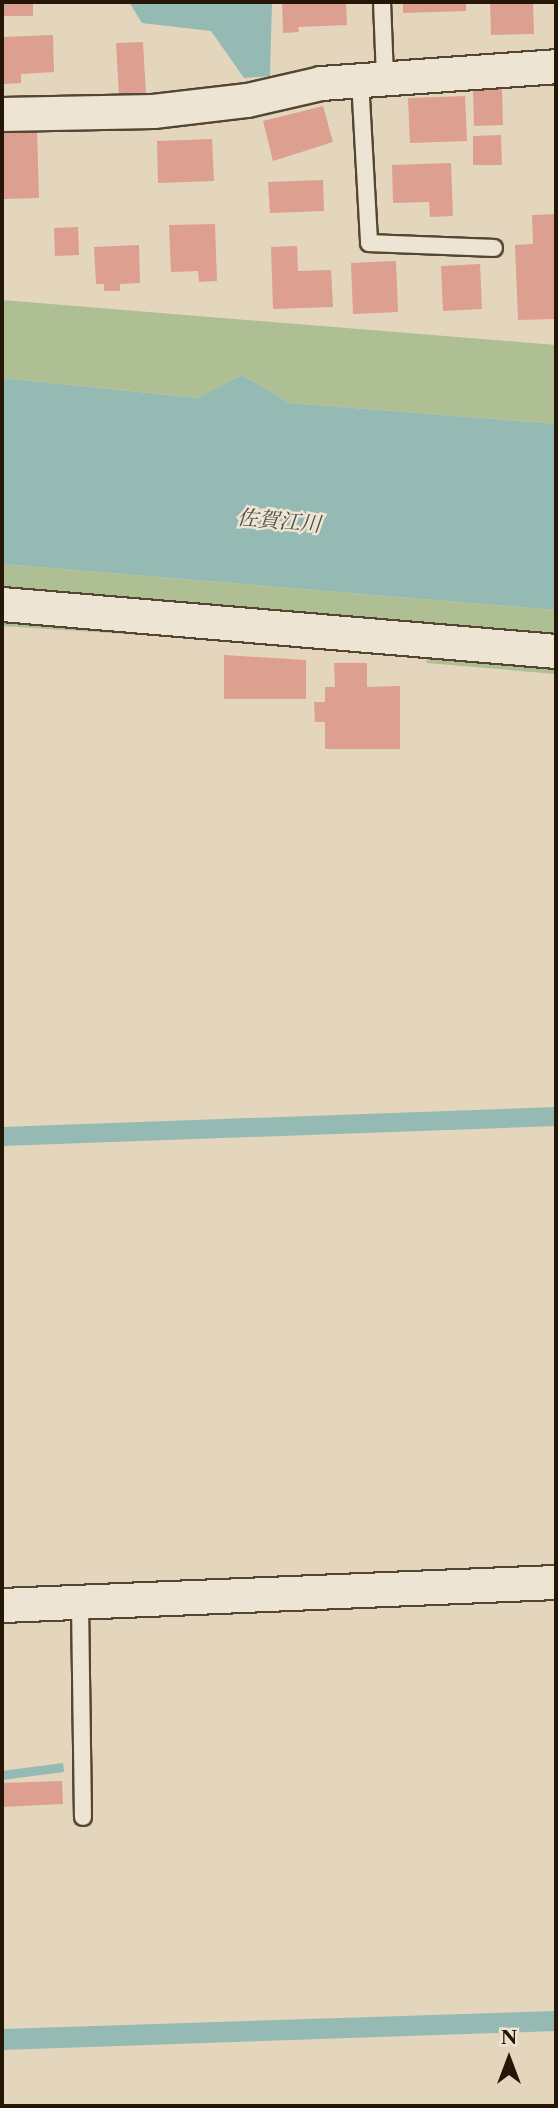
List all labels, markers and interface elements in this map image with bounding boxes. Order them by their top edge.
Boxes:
water label: 佐賀江川 [236,505,322,537]
north arrow [474,2024,544,2094]
text: N [501,2026,517,2049]

